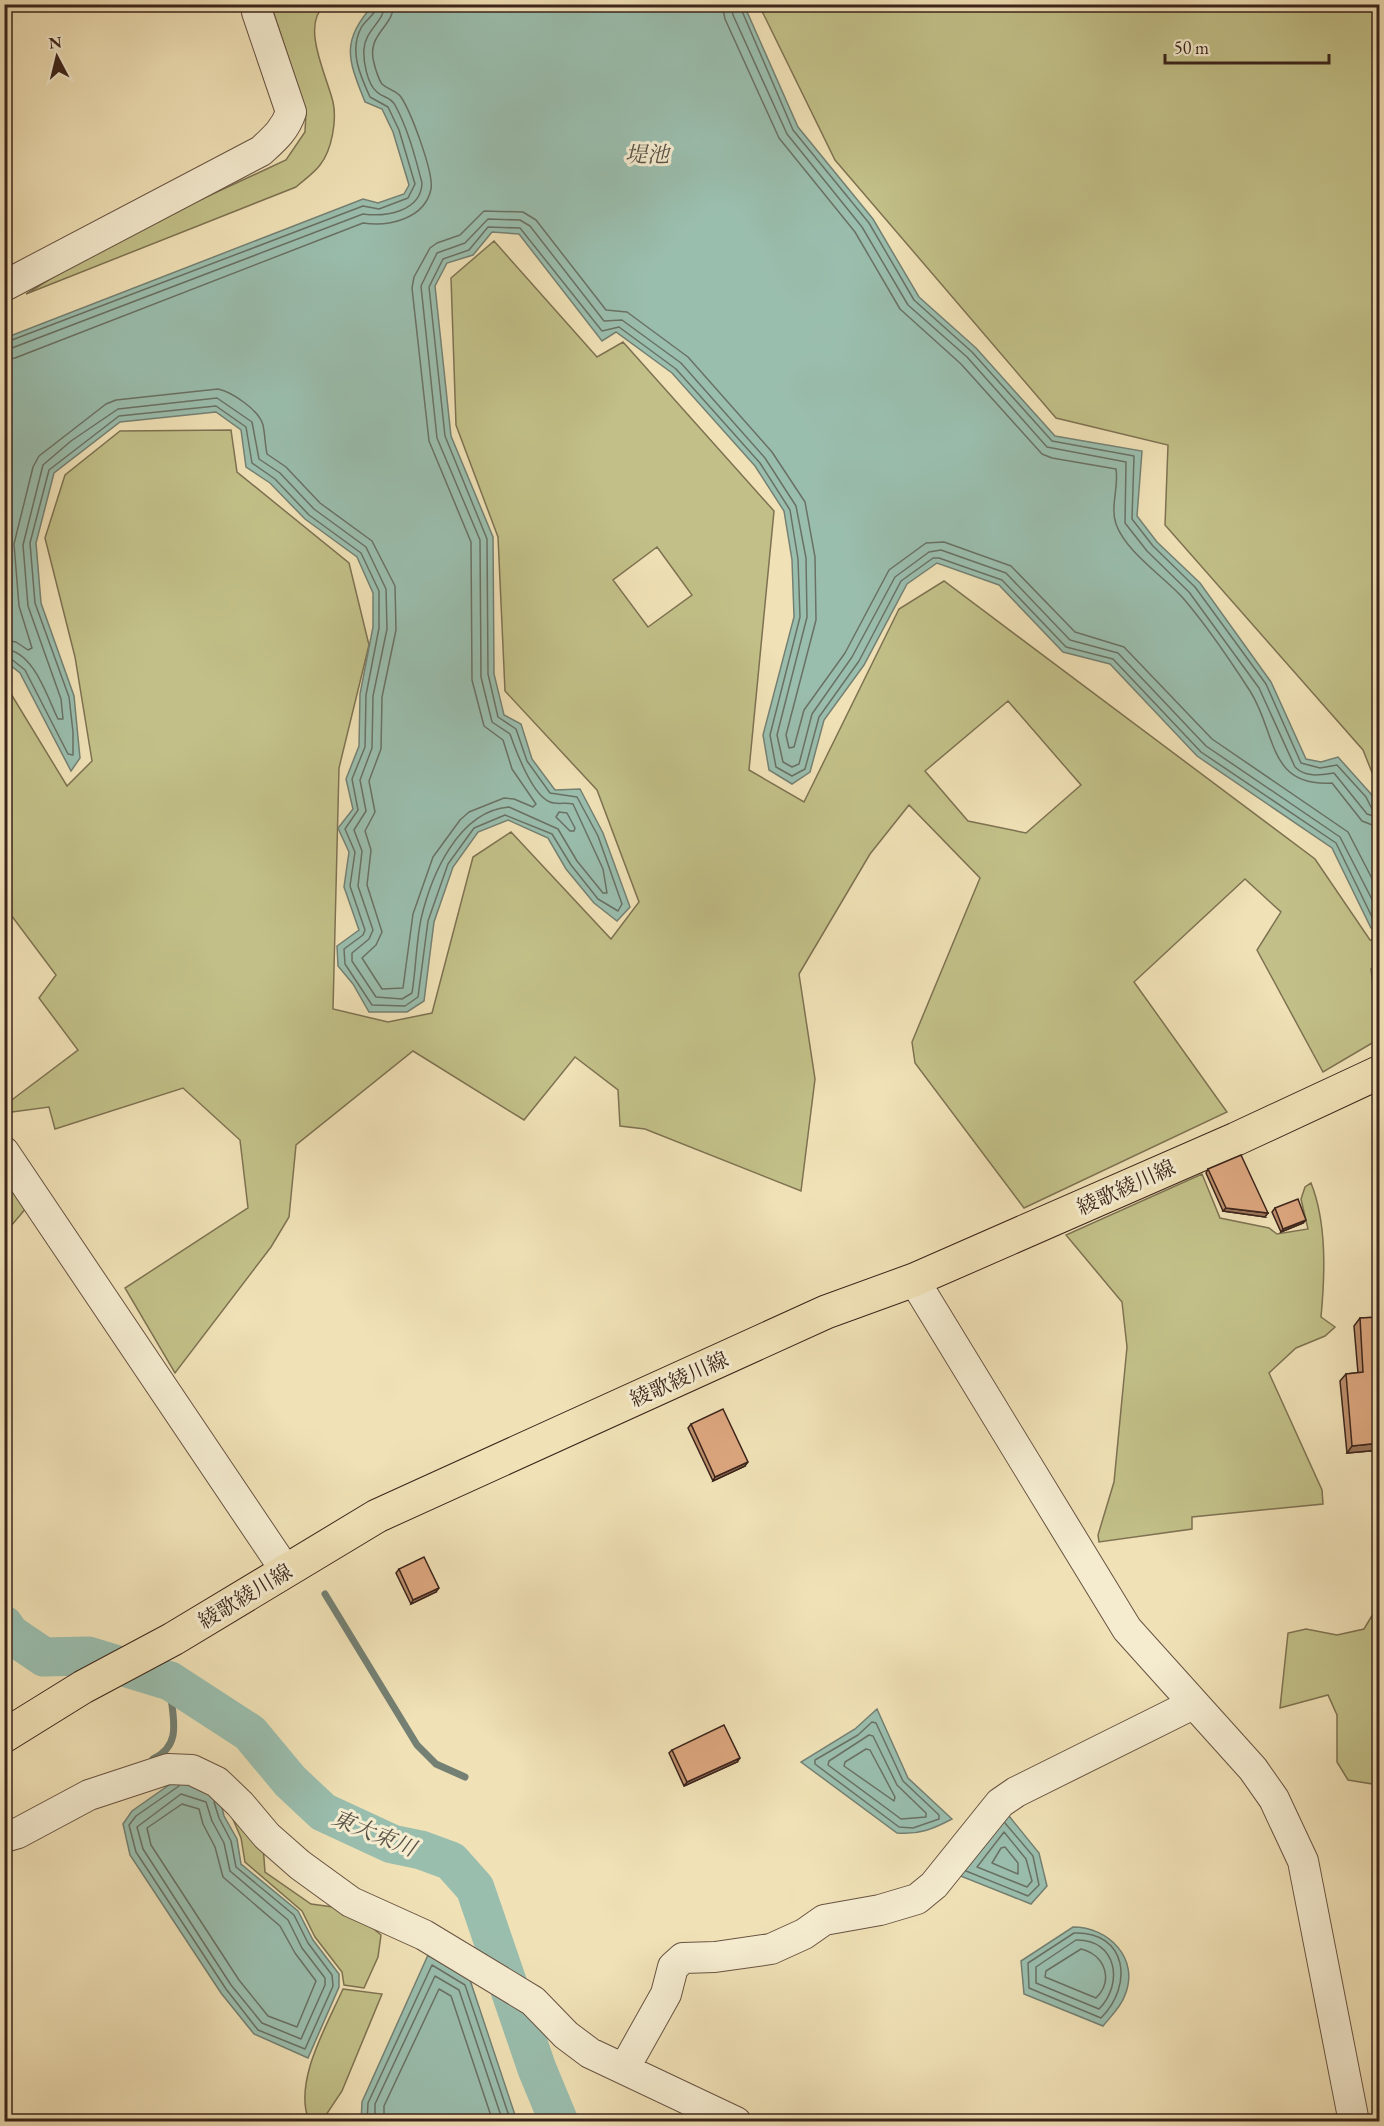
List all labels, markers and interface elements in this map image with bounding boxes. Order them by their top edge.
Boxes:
north arrow [27,27,87,87]
scale bar [1165,27,1328,65]
text: N [48,31,63,54]
text: 50 m [1174,36,1209,59]
water label: 堤池 [625,140,672,169]
street label: 綾歌綾川線 [1073,1153,1179,1221]
street label: 綾歌綾川線 [626,1345,732,1413]
street label: 綾歌綾川線 [193,1557,297,1635]
water label: 東大束川 [328,1803,422,1864]

